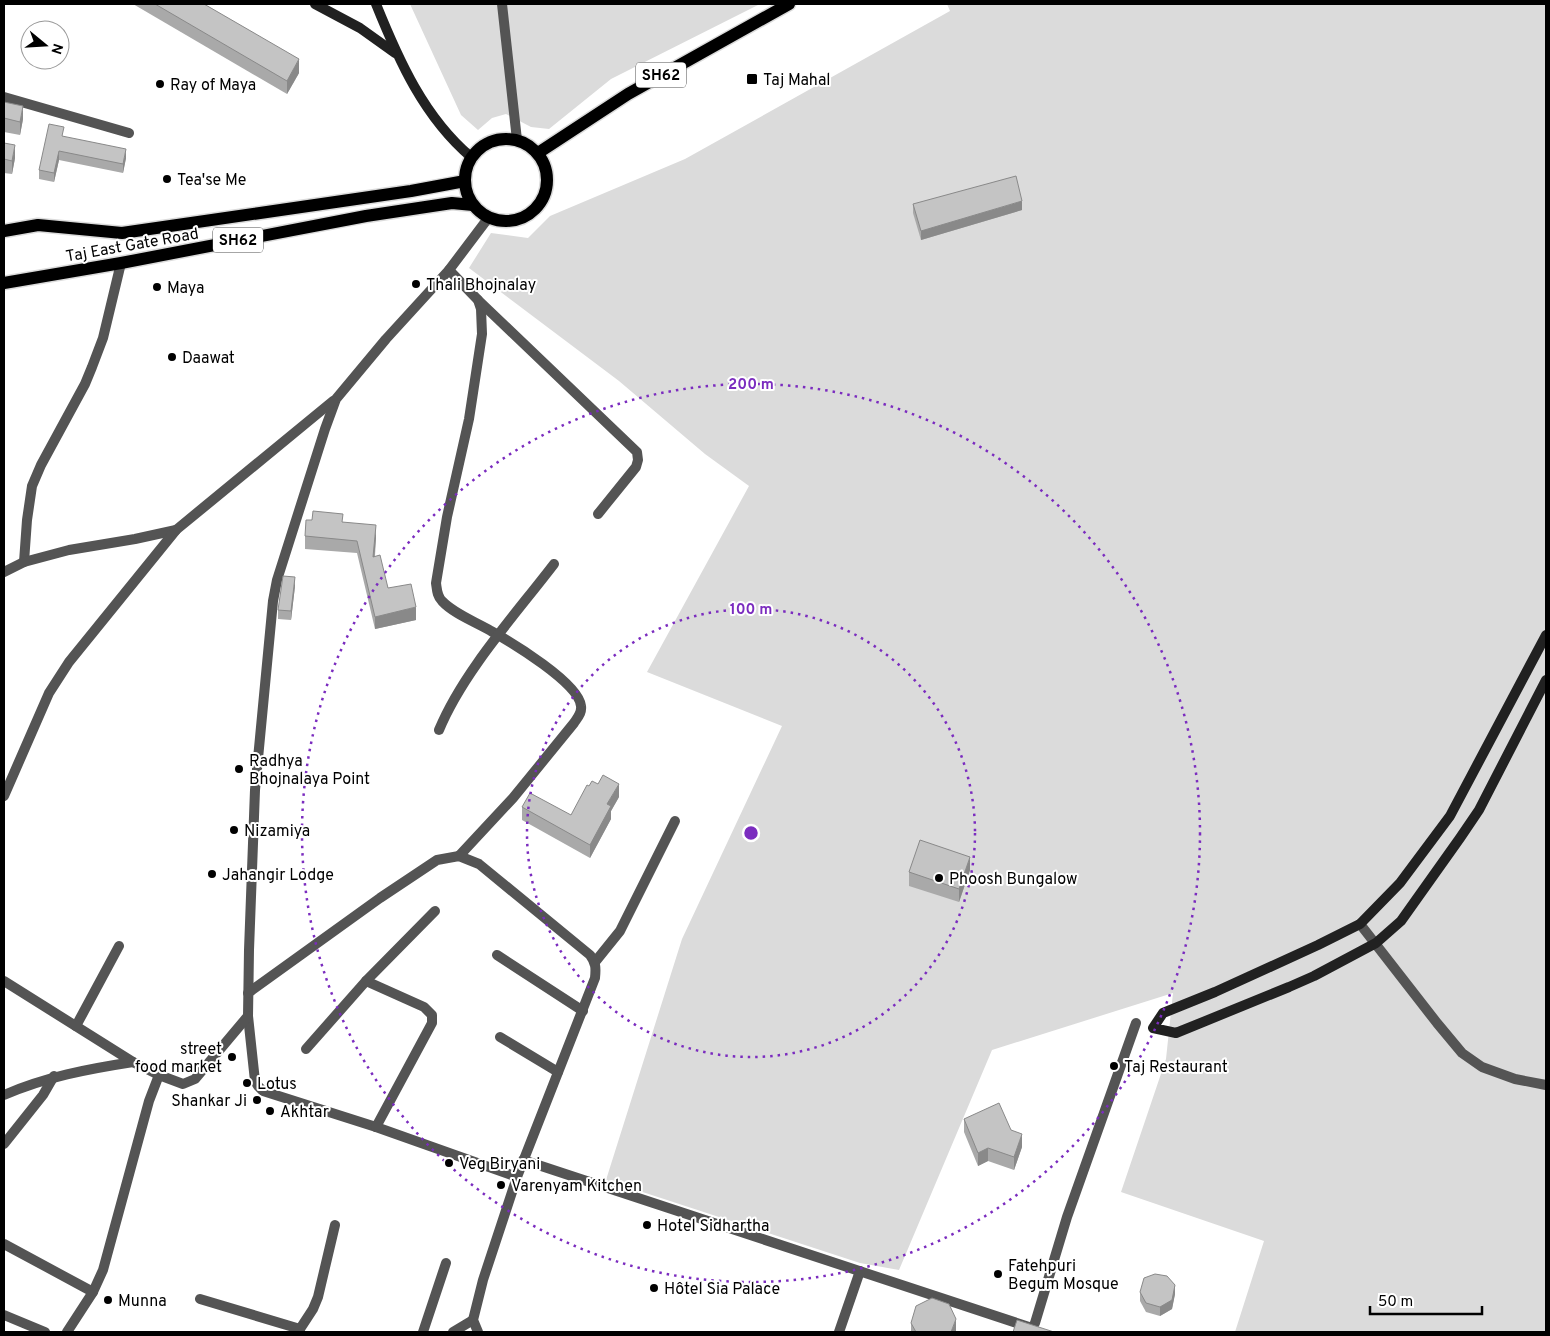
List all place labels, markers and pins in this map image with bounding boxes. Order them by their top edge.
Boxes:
place label: Taj Mahal [763,71,831,91]
marker: Taj Mahal [745,72,759,86]
place label: Ray of Maya [170,76,256,96]
marker: Ray of Maya [154,78,166,90]
place label: Tea'se Me [177,171,246,191]
marker: Tea'se Me [161,173,173,185]
place label: Thali Bhojnalay [426,276,536,296]
marker: Thali Bhojnalay [410,278,422,290]
place label: Maya [167,279,204,299]
marker: Maya [151,281,163,293]
place label: Daawat [182,349,235,369]
marker: Daawat [166,351,178,363]
place label: Radhya Bhojnalaya Point [249,752,370,790]
marker: Radhya Bhojnalaya Point [233,763,245,775]
place label: Nizamiya [244,822,310,842]
marker: Nizamiya [228,824,240,836]
centre of rings [742,824,760,842]
place label: Jahangir Lodge [222,866,334,886]
marker: Jahangir Lodge [206,868,218,880]
place label: Phoosh Bungalow [949,870,1077,890]
marker: Phoosh Bungalow [933,872,945,884]
place label: street food market [135,1040,222,1078]
marker: street food market [226,1051,238,1063]
place label: Taj Restaurant [1124,1058,1228,1078]
marker: Taj Restaurant [1108,1060,1120,1072]
place label: Lotus [257,1075,297,1095]
marker: Lotus [241,1077,253,1089]
place label: Shankar Ji [171,1092,247,1112]
marker: Shankar Ji [251,1094,263,1106]
place label: Akhtar [280,1103,329,1123]
marker: Akhtar [264,1105,276,1117]
place label: Veg Biryani [459,1155,540,1175]
marker: Veg Biryani [443,1157,455,1169]
place label: Varenyam Kitchen [511,1177,642,1197]
marker: Varenyam Kitchen [495,1179,507,1191]
place label: Hotel Sidhartha [657,1217,770,1237]
marker: Hotel Sidhartha [641,1219,653,1231]
place label: Fatehpuri Begum Mosque [1008,1257,1119,1295]
marker: Fatehpuri Begum Mosque [992,1268,1004,1280]
place label: Hôtel Sia Palace [664,1280,780,1300]
marker: Hôtel Sia Palace [648,1282,660,1294]
place label: Munna [118,1292,167,1312]
marker: Munna [102,1294,114,1306]

